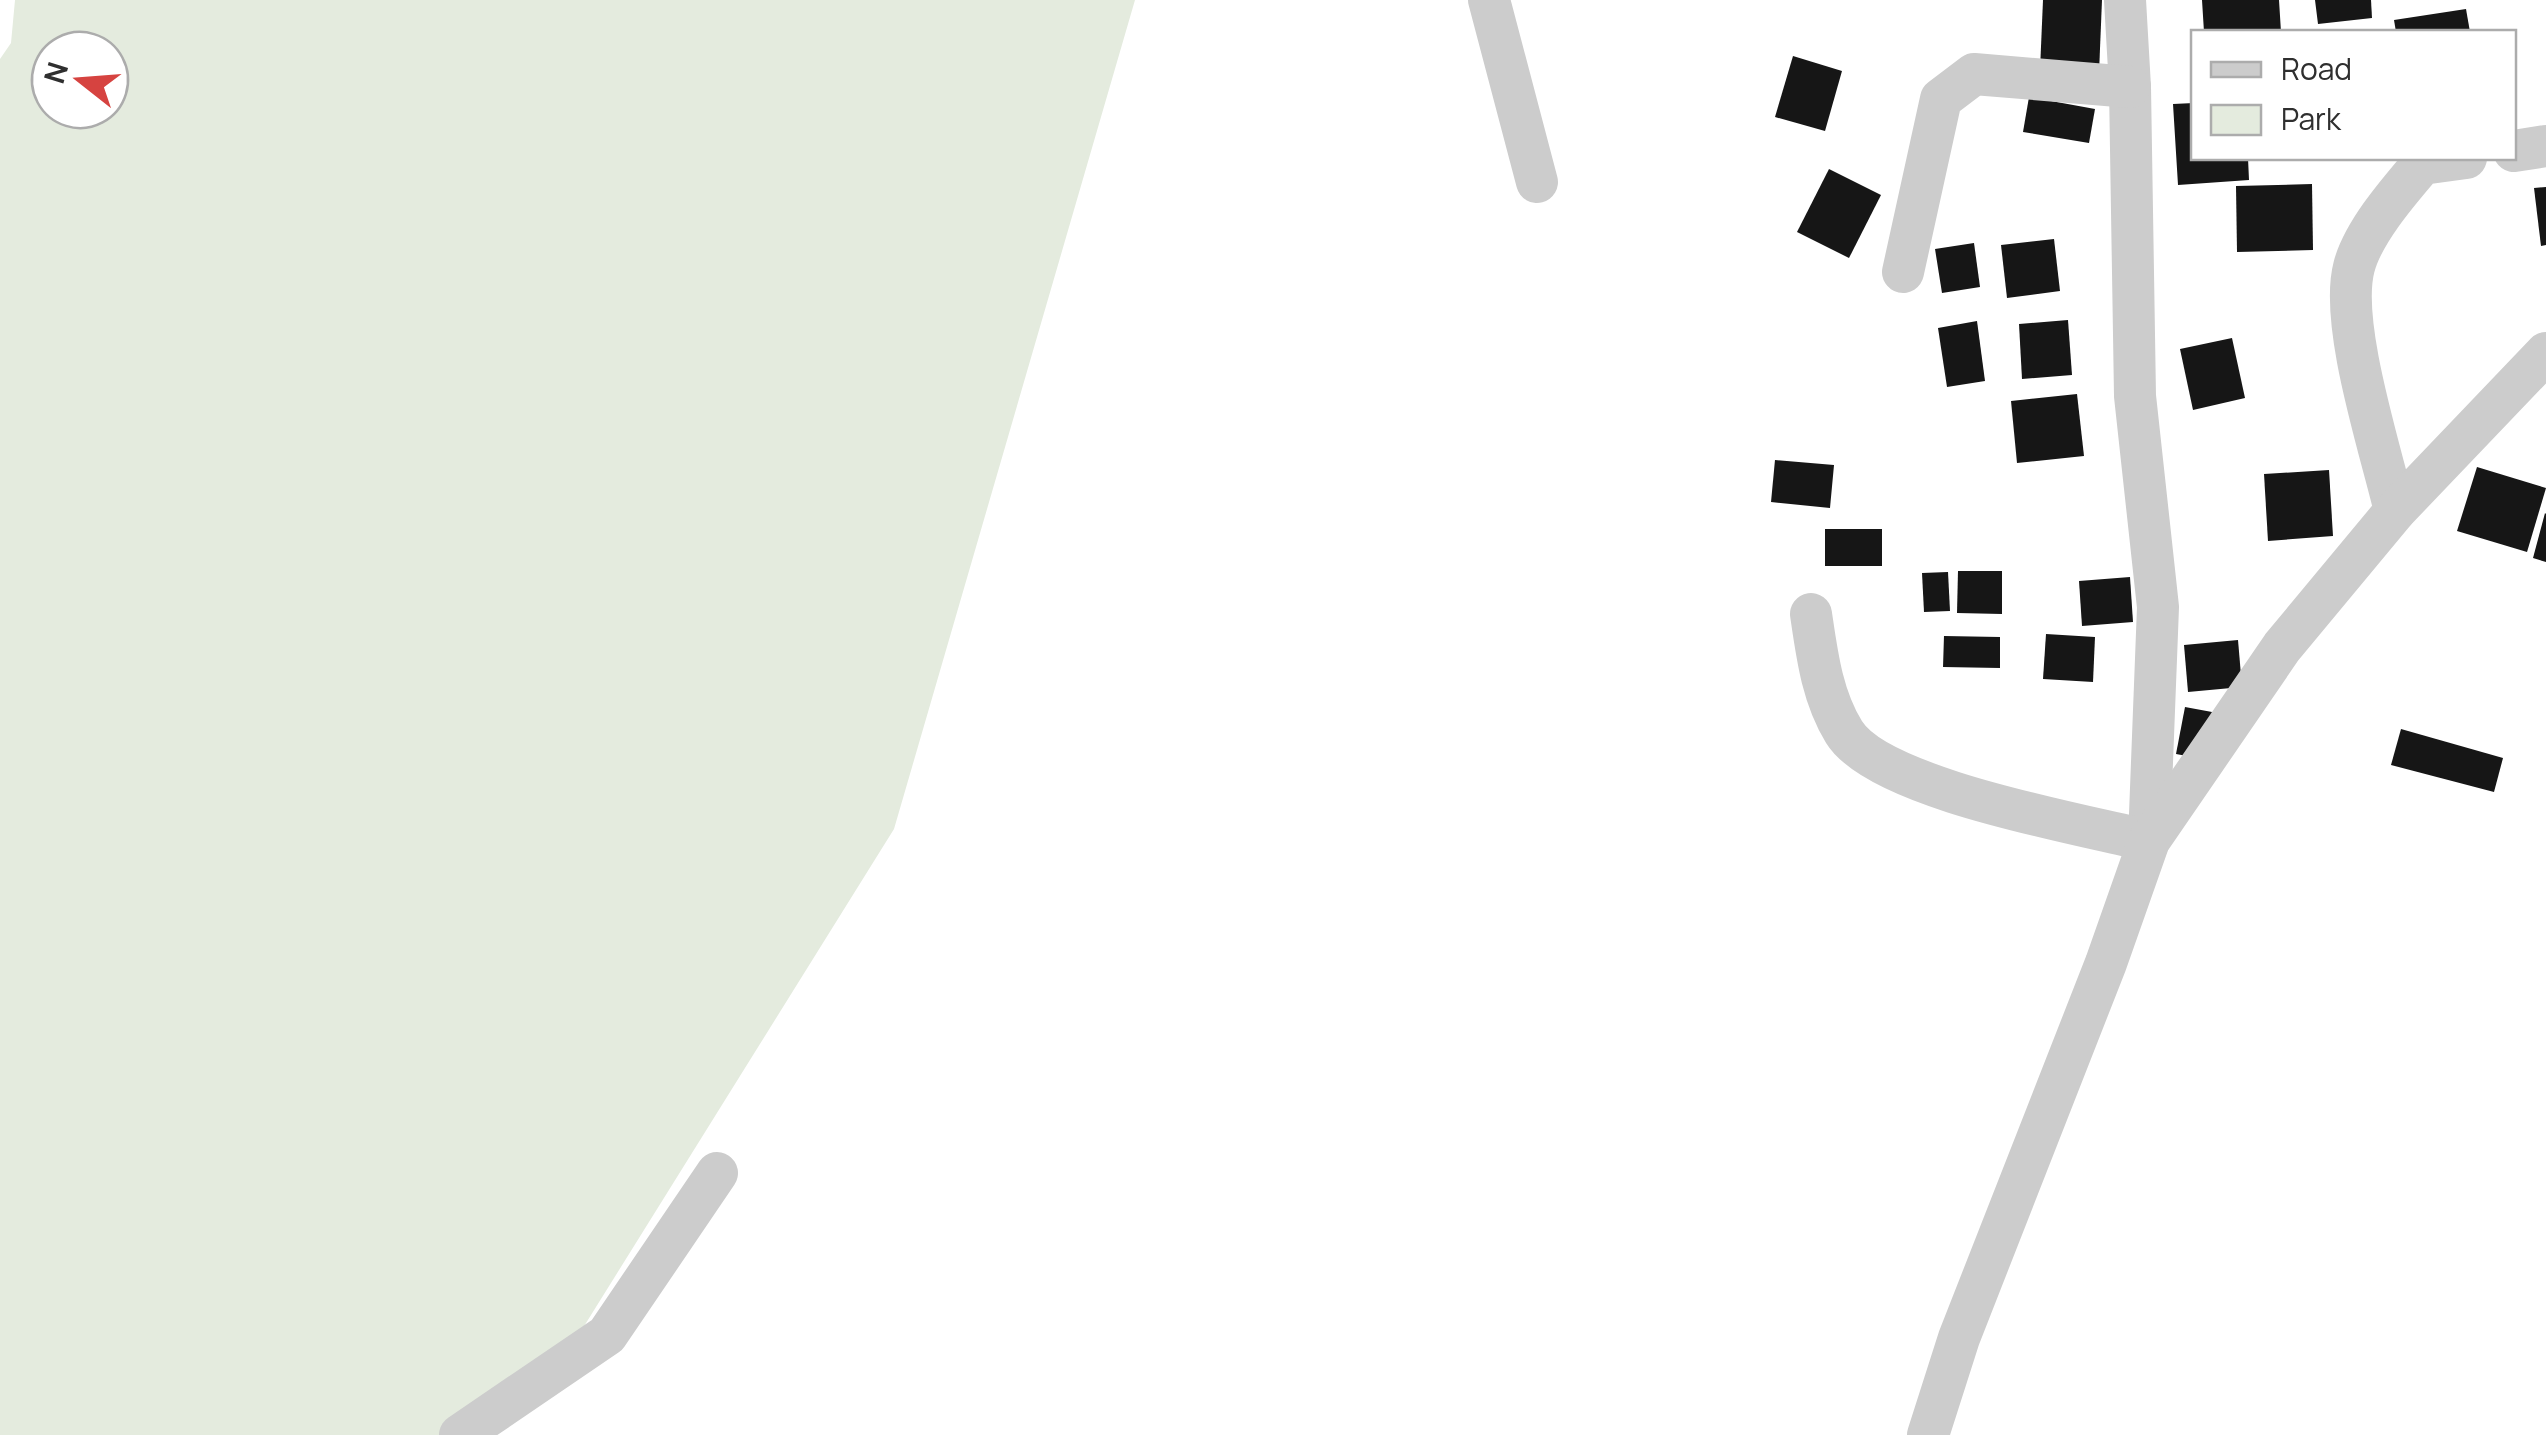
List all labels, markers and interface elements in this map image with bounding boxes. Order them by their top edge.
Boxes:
north arrow [30,30,130,130]
legend [2191,30,2516,160]
text: Road [2281,48,2352,89]
text: N [34,57,76,88]
text: Park [2281,98,2342,139]

